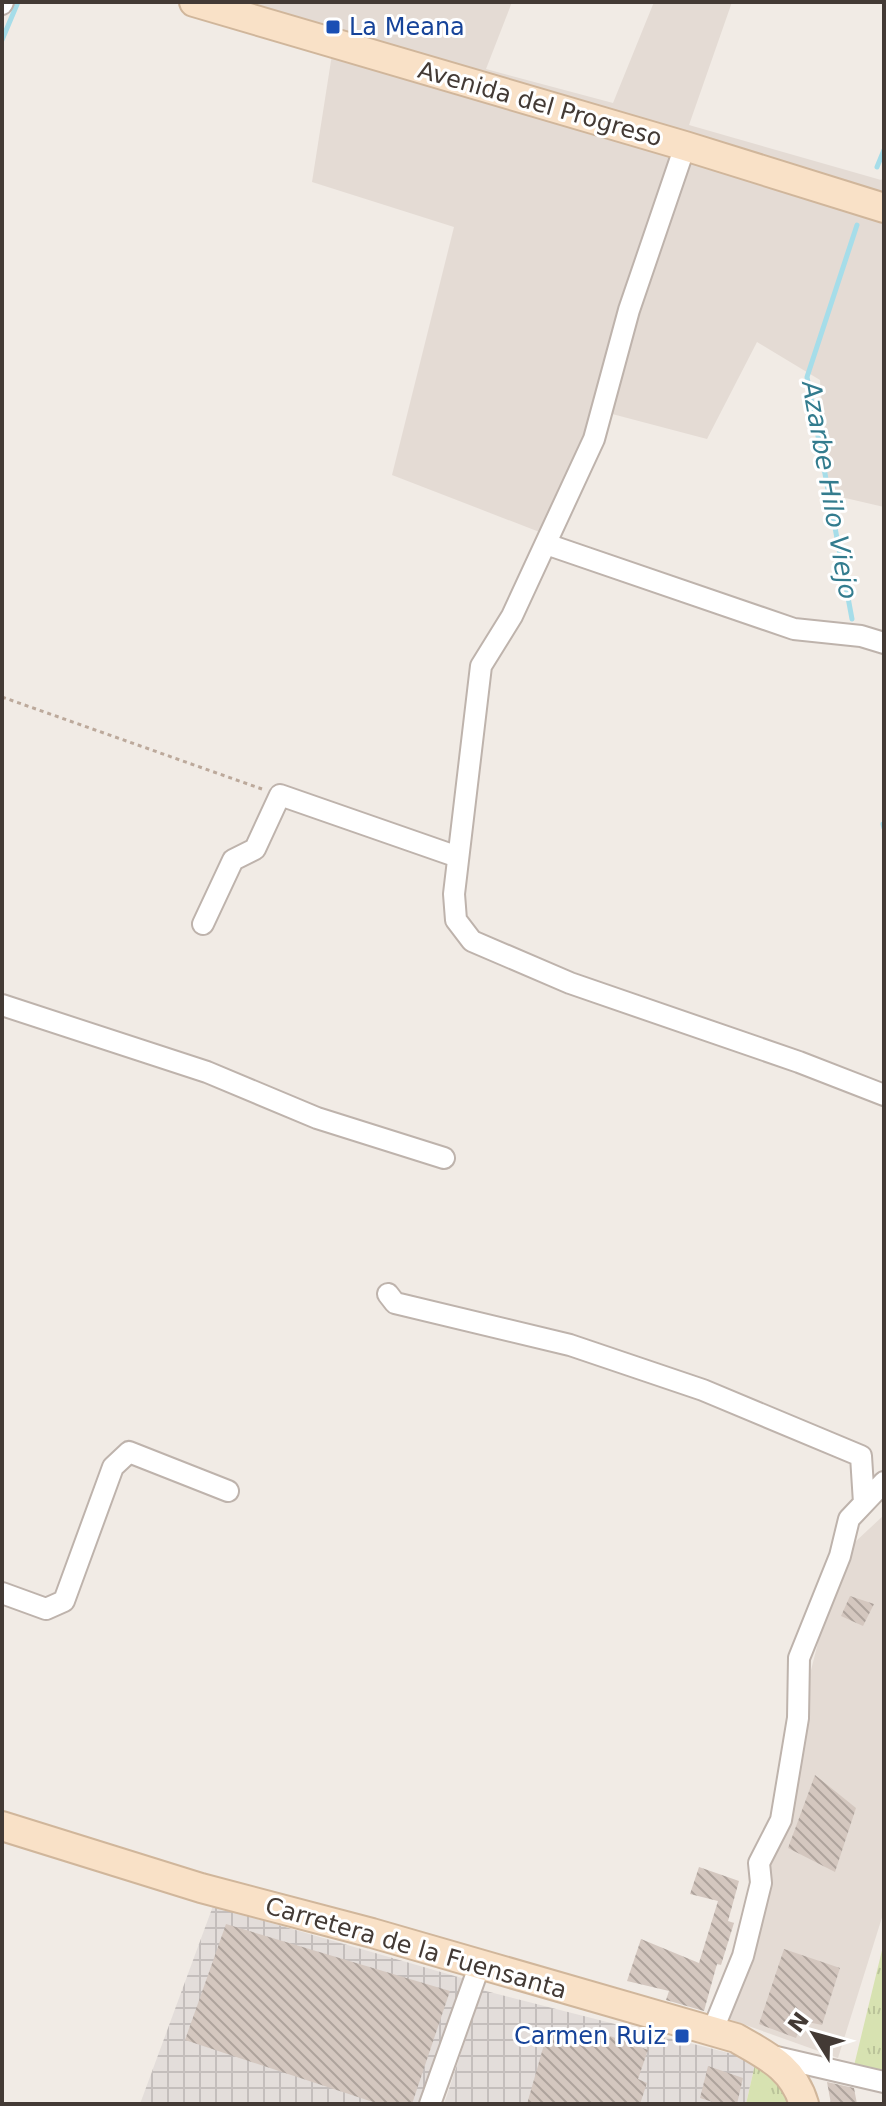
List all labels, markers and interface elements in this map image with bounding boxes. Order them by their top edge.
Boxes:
place label: La Meana [349,13,465,41]
marker: La Meana [324,18,342,36]
street label: Avenida del Progreso [415,56,665,152]
water label: Azarbe Hilo Viejo [796,377,864,601]
street label: Carretera de la Fuensanta [262,1892,570,2004]
north arrow [774,1994,854,2074]
text: N [783,2007,814,2037]
place label: Carmen Ruiz [514,2022,666,2050]
marker: Carmen Ruiz [673,2027,691,2045]

